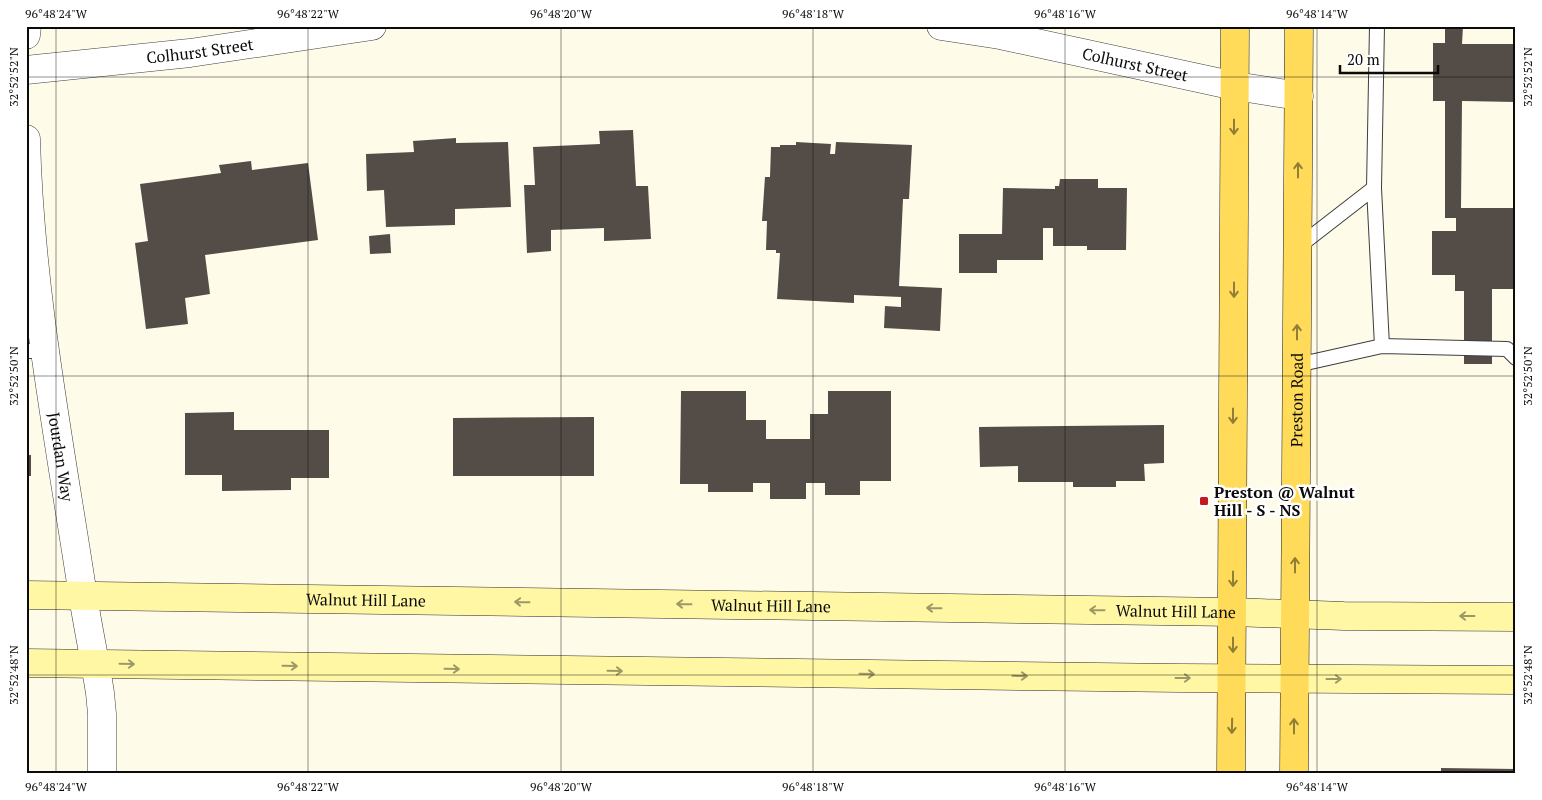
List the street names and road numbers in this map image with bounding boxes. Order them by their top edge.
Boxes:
street label: Colhurst Street [145,33,255,68]
street label: Colhurst Street [1080,42,1190,87]
street label: Preston Road [1285,353,1308,447]
street label: Jourdan Way [43,411,79,504]
street label: Walnut Hill Lane [306,588,426,612]
street label: Walnut Hill Lane [711,594,831,617]
street label: Walnut Hill Lane [1116,599,1236,623]

